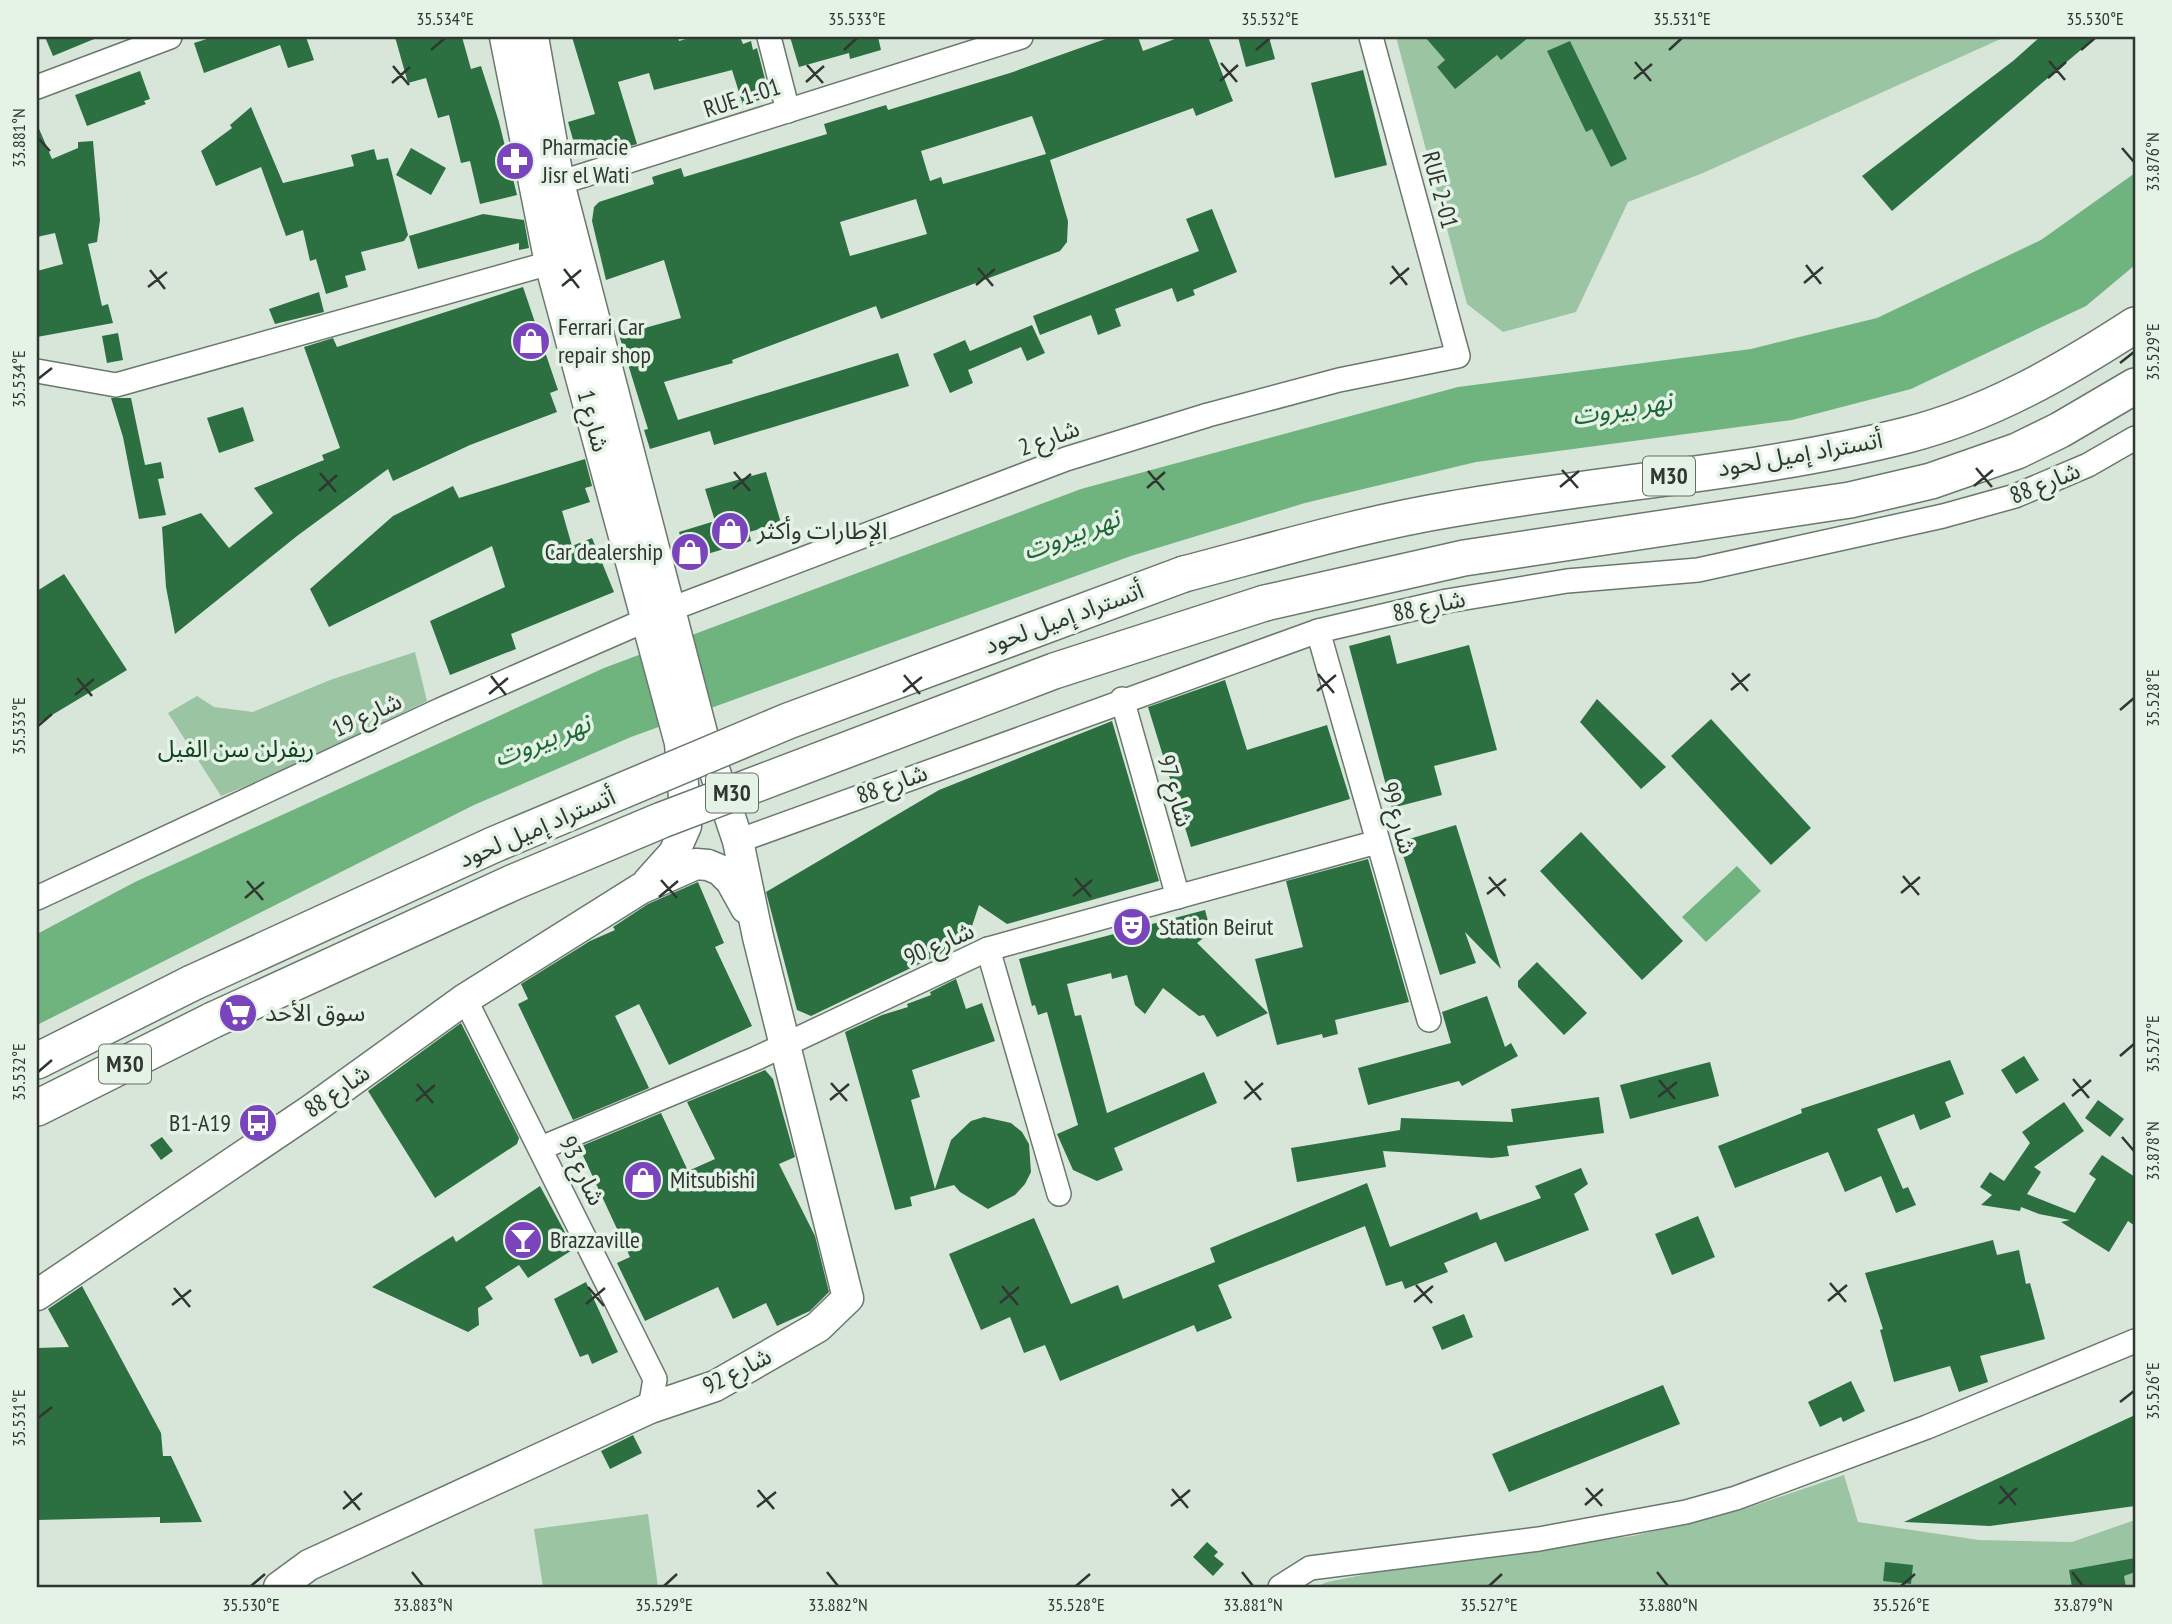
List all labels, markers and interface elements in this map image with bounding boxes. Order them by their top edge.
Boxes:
text: 35.534°E [416,7,474,30]
text: 35.533°E [828,7,886,30]
text: 35.532°E [1241,7,1299,30]
text: 35.531°E [1653,7,1711,30]
text: 35.530°E [2066,7,2124,30]
street label: RUE 1-01 [700,71,784,124]
text: 33.881°N [7,108,30,168]
place label: Pharmacie Jisr el Wati [541,131,630,190]
text: 33.876°N [2141,132,2164,192]
pharmacy icon: Pharmacie Jisr el Wati [494,140,536,182]
street label: RUE 2-01 [1415,148,1466,232]
place label: Ferrari Car repair shop [558,311,651,370]
shop icon: Ferrari Car repair shop [510,320,552,362]
text: 35.529°E [2141,323,2164,381]
text: 35.534°E [7,350,30,408]
water label: نهر بيروت [1570,383,1676,432]
street label: شارع 1 [568,387,617,456]
street label: شارع 2 [1014,412,1084,465]
street label: أتستراد إميل لحود [1715,424,1885,484]
street label: شارع 88 [2005,454,2085,513]
road number: M30 [1643,456,1695,496]
water label: نهر بيروت [1018,500,1126,566]
shop icon: الإطارات وأكثر [709,510,751,552]
place label: الإطارات وأكثر [756,515,887,547]
shop icon: Car dealership [669,531,711,573]
place label: Car dealership [545,536,663,567]
street label: أتستراد إميل لحود [980,574,1148,662]
street label: شارع 88 [1390,583,1468,630]
text: 35.528°E [2141,669,2164,727]
street label: شارع 19 [327,685,407,746]
text: 35.533°E [7,697,30,755]
water label: نهر بيروت [489,705,597,773]
park label: ريفرلن سن الفيل [158,733,314,764]
street label: شارع 97 [1149,751,1201,831]
street label: شارع 88 [852,756,932,813]
road number: M30 [706,774,758,813]
street label: شارع 99 [1372,778,1424,858]
street label: أتستراد إميل لحود [454,781,620,875]
theatre icon: Station Beirut [1111,906,1153,948]
place label: Station Beirut [1159,911,1274,942]
street label: شارع 90 [899,914,979,974]
supermarket icon: سوق الأحد [217,992,259,1034]
place label: سوق الأحد [265,997,365,1028]
text: 35.527°E [2141,1015,2164,1073]
text: 35.532°E [7,1043,30,1101]
road number: M30 [99,1044,151,1084]
street label: شارع 88 [298,1057,377,1126]
bus stop icon: B1-A19 [237,1102,279,1144]
place label: B1-A19 [169,1107,231,1138]
text: 33.878°N [2141,1121,2164,1181]
street label: شارع 93 [551,1131,612,1211]
shop icon: Mitsubishi [622,1159,664,1201]
place label: Mitsubishi [670,1164,755,1195]
bar icon: Brazzaville [502,1219,544,1261]
place label: Brazzaville [550,1224,640,1255]
street label: شارع 92 [697,1340,777,1403]
text: 35.526°E [2141,1362,2164,1420]
text: 35.531°E [7,1389,30,1447]
text: 35.530°E [222,1593,280,1616]
text: 33.883°N [393,1593,453,1616]
text: 35.529°E [635,1593,693,1616]
text: 33.882°N [808,1593,868,1616]
text: 35.528°E [1047,1593,1105,1616]
text: 33.881°N [1223,1593,1283,1616]
text: 35.527°E [1460,1593,1518,1616]
text: 33.880°N [1638,1593,1698,1616]
text: 35.526°E [1872,1593,1930,1616]
text: 33.879°N [2053,1593,2113,1616]

